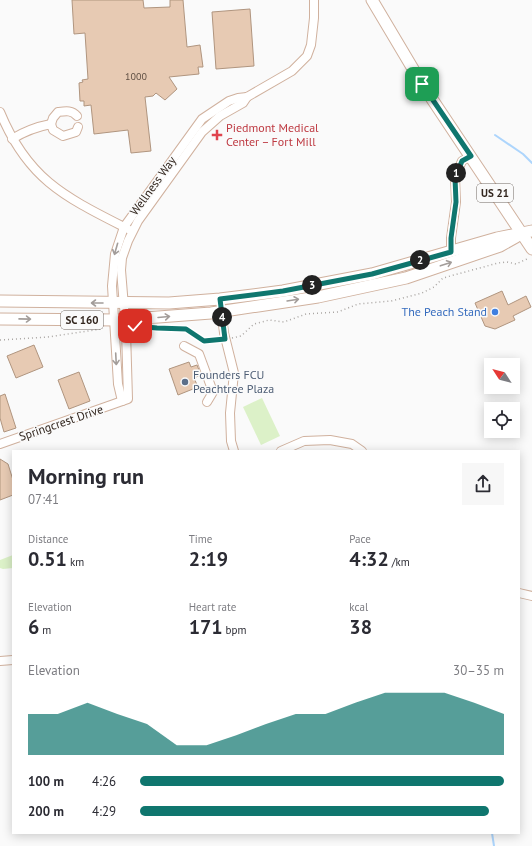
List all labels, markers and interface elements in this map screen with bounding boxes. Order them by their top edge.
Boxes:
pin [405,67,439,101]
house number: 1000 [125,70,147,83]
icon: arrive [411,73,433,95]
place label: Piedmont Medical Center – Fort Mill [226,120,319,149]
marker: Piedmont Medical Center – Fort Mill [211,129,223,141]
street label: Wellness Way [126,153,179,218]
pin: 1 [446,163,466,183]
text: 1 [453,166,459,180]
road number: US 21 [477,184,513,202]
one-way arrow [112,242,120,255]
pin: 2 [410,250,430,270]
text: 2 [417,253,423,267]
one-way arrow [440,260,452,268]
pin: 3 [302,275,322,295]
text: 3 [309,278,315,292]
one-way arrow [286,296,299,304]
one-way arrow [91,299,104,307]
place label: The Peach Stand [402,304,487,319]
pin: 4 [212,307,232,327]
marker: The Peach Stand [490,307,500,317]
pin [118,309,152,343]
text: 4 [219,310,225,324]
road number: SC 160 [61,311,103,329]
one-way arrow [157,313,170,320]
icon: check [124,315,146,337]
one-way arrow [18,316,31,323]
one-way arrow [112,352,120,365]
north arrow [484,358,520,394]
map controls [484,358,520,438]
place label: Founders FCU Peachtree Plaza [193,367,274,396]
marker: Founders FCU Peachtree Plaza [180,377,190,387]
street label: Springcrest Drive [17,401,105,444]
button: locate [484,402,520,438]
text: Morning run [28,462,144,490]
button: share [462,463,504,505]
text: 07:41 [28,491,59,508]
text: Distance [28,532,68,546]
text: Time [189,532,212,546]
text: Pace [349,532,371,546]
text: 0.51 [28,546,67,572]
text: 2:19 [189,546,228,572]
text: 4:32 [349,546,389,572]
text: km [67,555,84,569]
text: /km [389,555,410,569]
text: Elevation [28,600,72,614]
text: Heart rate [189,600,236,614]
text: kcal [349,600,368,614]
text: 6 [28,614,39,640]
text: 171 [189,614,223,640]
text: 38 [349,614,372,640]
text: m [39,623,51,637]
text: bpm [223,623,246,637]
text: Elevation [28,662,80,679]
text: 30–35 m [453,662,504,679]
text: 100 m [28,773,64,790]
text: 4:26 [92,773,116,790]
text: 200 m [28,803,64,820]
text: 4:29 [92,803,116,820]

